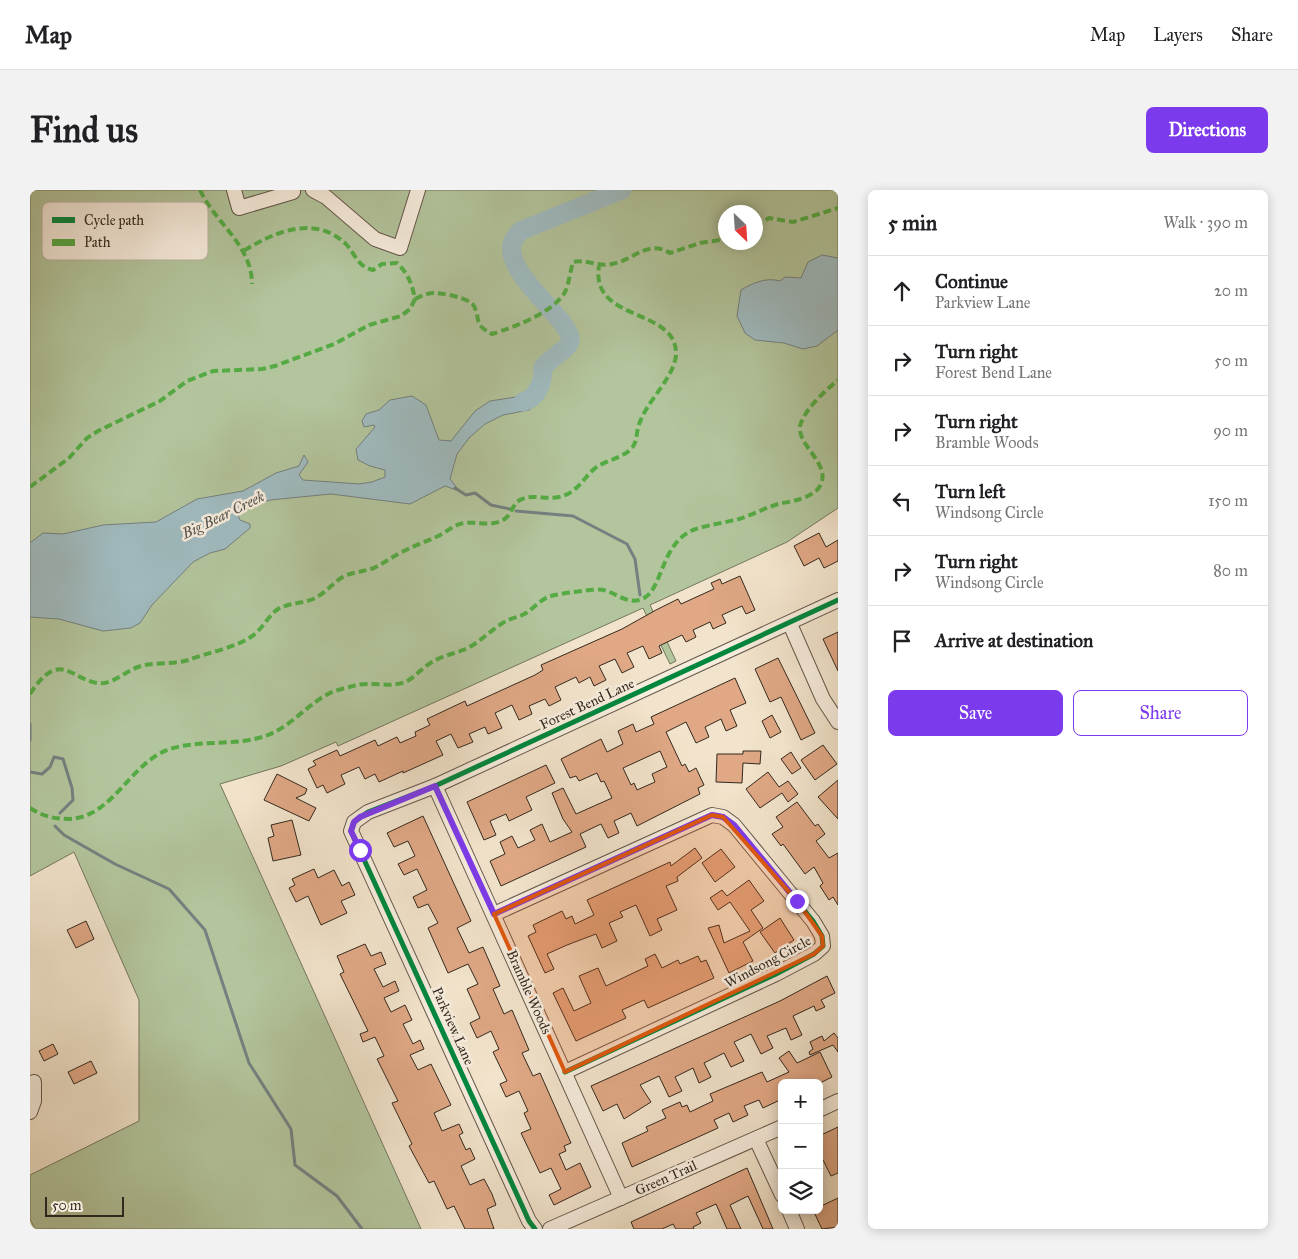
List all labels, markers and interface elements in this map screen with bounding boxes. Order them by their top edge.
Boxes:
text: Map [25,20,72,50]
text: Map [1090,24,1125,46]
text: Layers [1153,24,1203,46]
text: Share [1231,24,1273,46]
button: Directions [1146,107,1268,153]
text: Find us [30,109,138,152]
legend [42,202,208,260]
north arrow [718,205,763,250]
text: 5 min [888,210,937,236]
text: Cycle path [84,212,144,229]
text: Walk · 390 m [1163,213,1248,232]
text: Path [84,234,111,251]
text: Continue [935,270,1008,293]
icon: ahead [888,277,916,305]
text: 20 m [1214,281,1248,300]
text: Parkview Lane [935,293,1031,312]
text: Turn right [935,340,1018,363]
icon: right [888,347,916,375]
text: 50 m [1214,351,1248,370]
text: Forest Bend Lane [935,363,1052,382]
text: Turn right [935,410,1018,433]
icon: right [888,417,916,445]
text: 90 m [1213,421,1248,440]
text: Bramble Woods [935,433,1038,452]
text: Turn left [935,480,1005,503]
water label: Big Bear Creek [178,487,267,543]
icon: left [888,487,916,515]
text: 150 m [1208,491,1248,510]
text: Windsong Circle [935,503,1044,522]
text: Turn right [935,550,1018,573]
icon: right [888,557,916,585]
text: 80 m [1213,561,1248,580]
text: Windsong Circle [935,573,1044,592]
icon: arrive [888,627,916,655]
text: Arrive at destination [935,629,1093,652]
street label: Forest Bend Lane [537,675,637,733]
button: Save [888,690,1063,736]
button: Share [1073,690,1248,736]
route start [349,839,372,862]
route end [786,890,809,913]
street label: Windsong Circle [722,932,814,992]
street label: Bramble Woods [503,947,555,1037]
street label: Parkview Lane [428,984,478,1068]
map controls [778,1079,823,1214]
button: + [778,1079,823,1124]
button: − [778,1124,823,1169]
street label: Green Trail [633,1157,700,1199]
button: layers [778,1169,823,1214]
scale bar [45,1194,124,1217]
text: 50 m [52,1197,81,1214]

